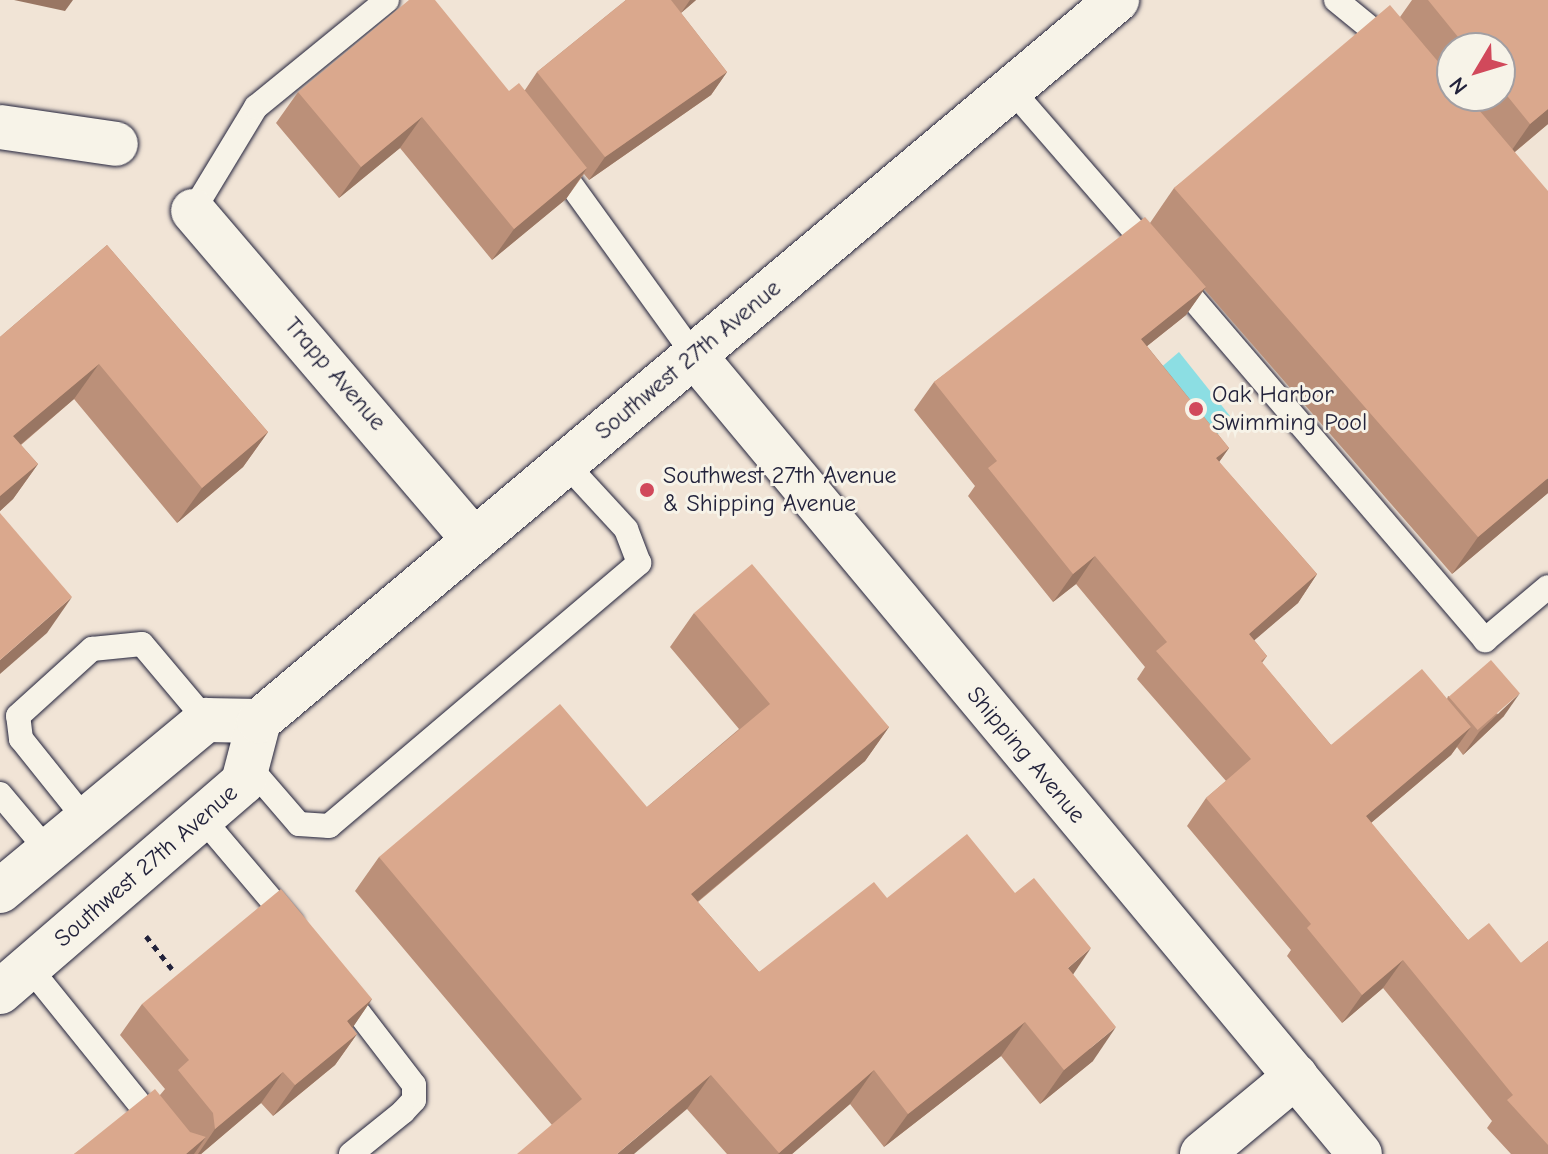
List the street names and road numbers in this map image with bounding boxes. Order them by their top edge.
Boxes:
street label: Southwest 27th Avenue [589,274,787,446]
street label: Trapp Avenue [278,312,392,436]
street label: Shipping Avenue [960,681,1092,829]
street label: Southwest 27th Avenue [48,779,244,953]

